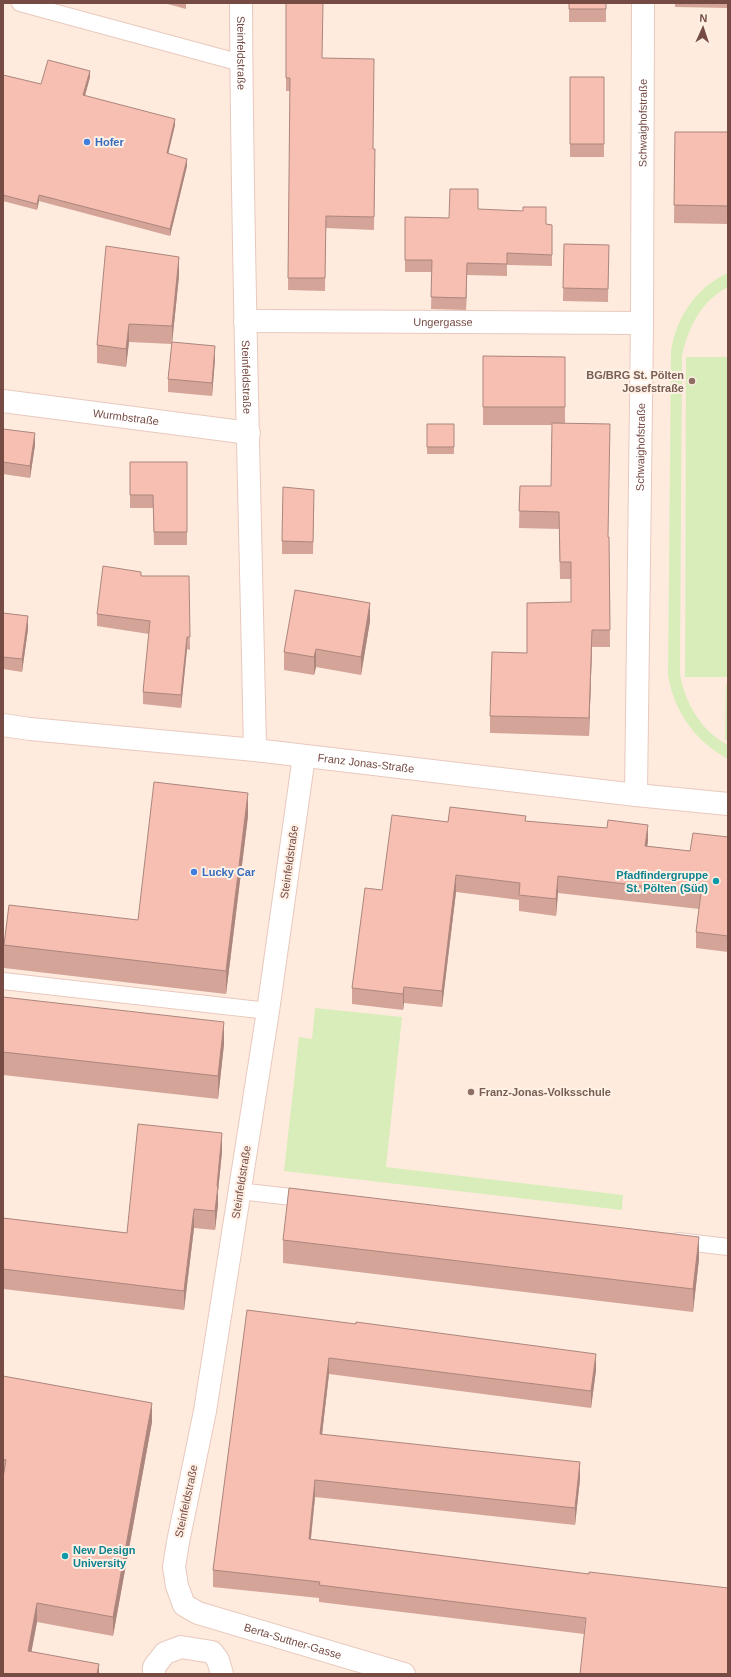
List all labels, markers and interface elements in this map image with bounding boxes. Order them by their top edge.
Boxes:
north arrow [683,8,723,48]
text: N [699,12,708,24]
street label: Steinfeldstraße [235,16,248,90]
street label: Schwaighofstraße [636,79,649,167]
place label: Hofer [95,136,124,148]
marker: Hofer [82,137,92,147]
street label: Ungergasse [413,316,473,328]
street label: Steinfeldstraße [240,340,253,414]
place label: BG/BRG St. Pölten Josefstraße [586,369,684,394]
marker: BG/BRG St. Pölten Josefstraße [687,376,697,386]
street label: Schwaighofstraße [634,403,647,491]
street label: Wurmbstraße [92,407,160,427]
street label: Franz Jonas-Straße [317,751,415,775]
street label: Steinfeldstraße [278,825,300,899]
place label: Lucky Car [202,866,256,878]
marker: Lucky Car [189,867,199,877]
place label: Pfadfindergruppe St. Pölten (Süd) [616,869,708,894]
marker: Pfadfindergruppe St. Pölten (Süd) [711,876,721,886]
place label: Franz-Jonas-Volksschule [479,1086,611,1098]
marker: Franz-Jonas-Volksschule [466,1087,476,1097]
street label: Steinfeldstraße [229,1145,253,1219]
street label: Steinfeldstraße [172,1464,200,1538]
place label: New Design University [73,1544,136,1569]
marker: New Design University [60,1551,70,1561]
street label: Berta-Suttner-Gasse [243,1621,343,1661]

